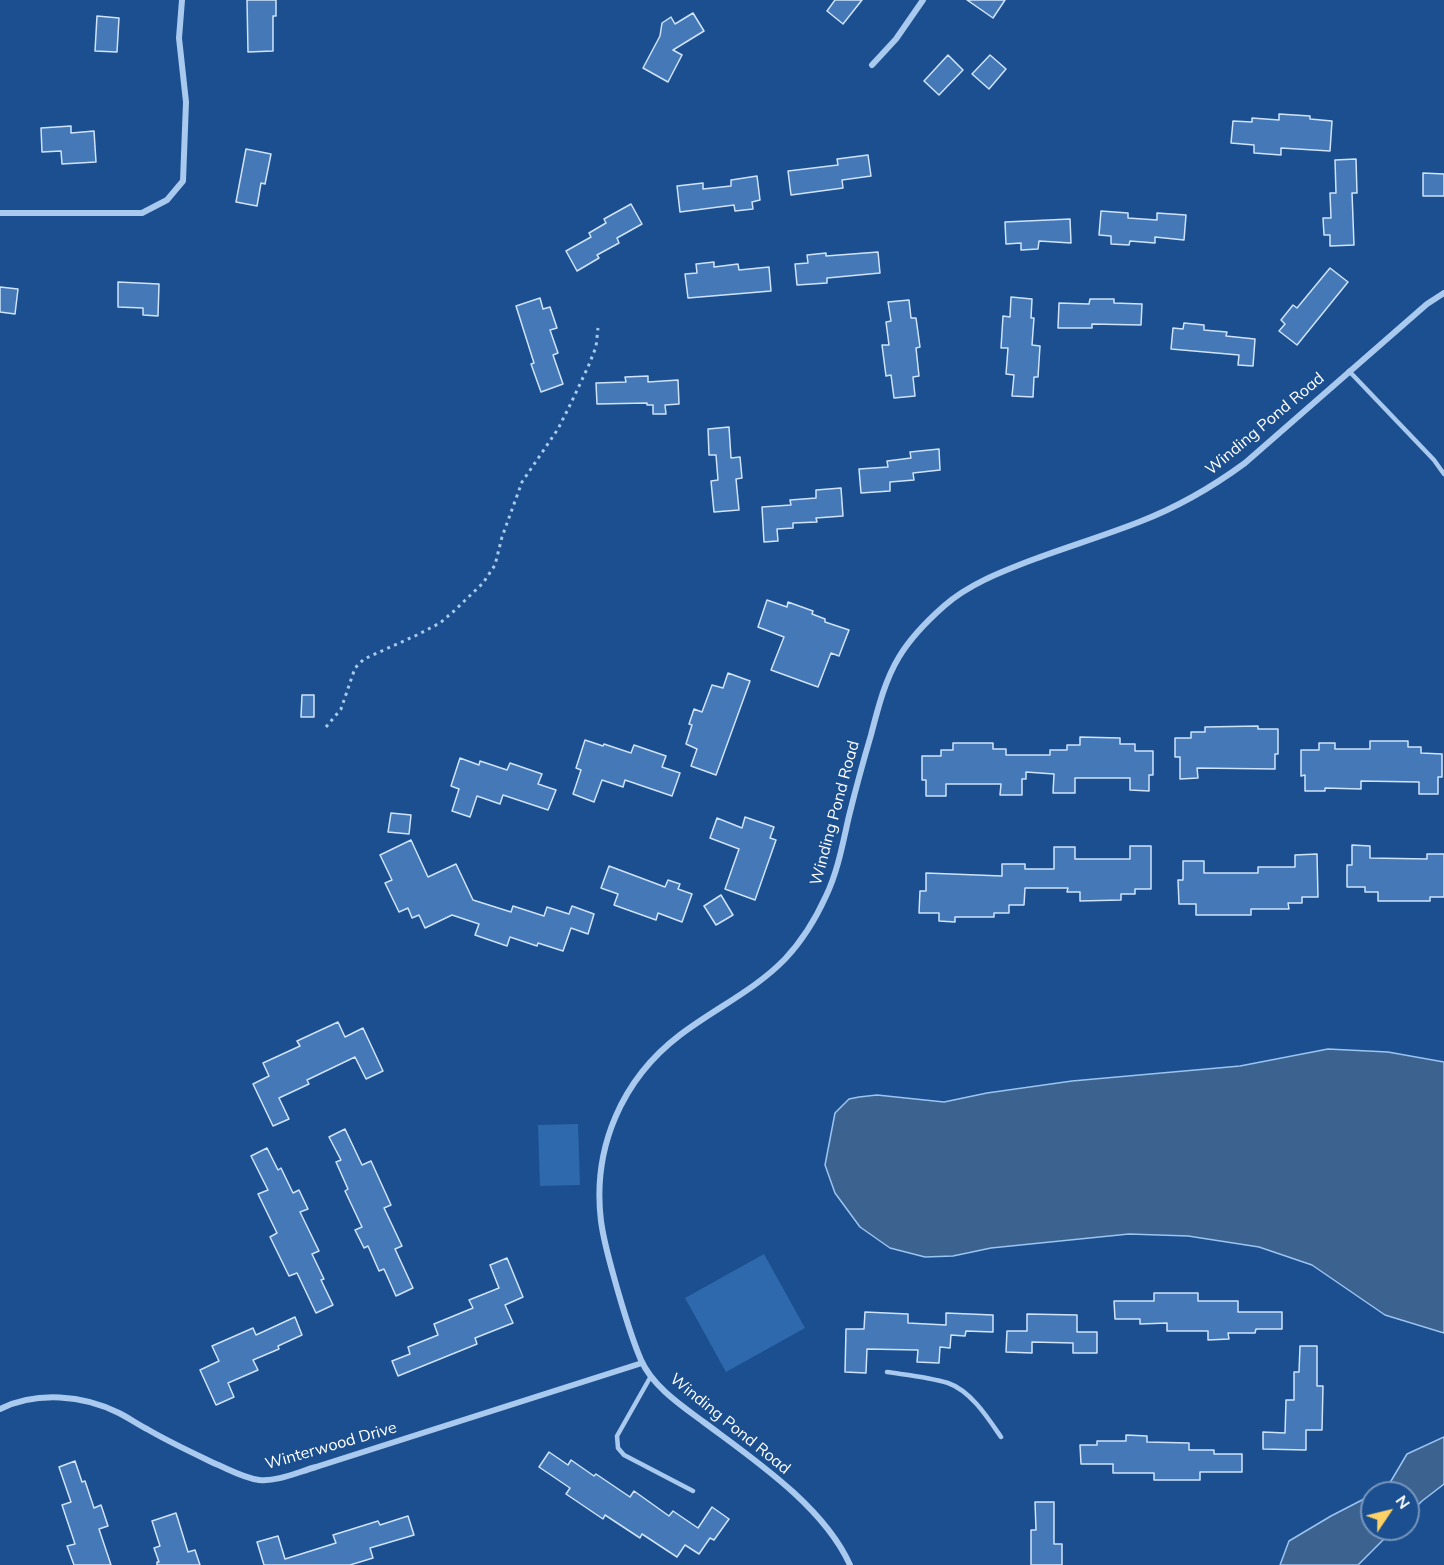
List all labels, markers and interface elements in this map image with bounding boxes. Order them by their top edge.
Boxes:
street label: Winding Pond Road [1202,369,1328,479]
street label: Winding Pond Road [806,738,864,888]
street label: Winding Pond Road [666,1370,794,1478]
street label: Winterwood Drive [263,1418,399,1474]
north arrow [1360,1481,1420,1541]
text: N [1391,1491,1415,1513]

